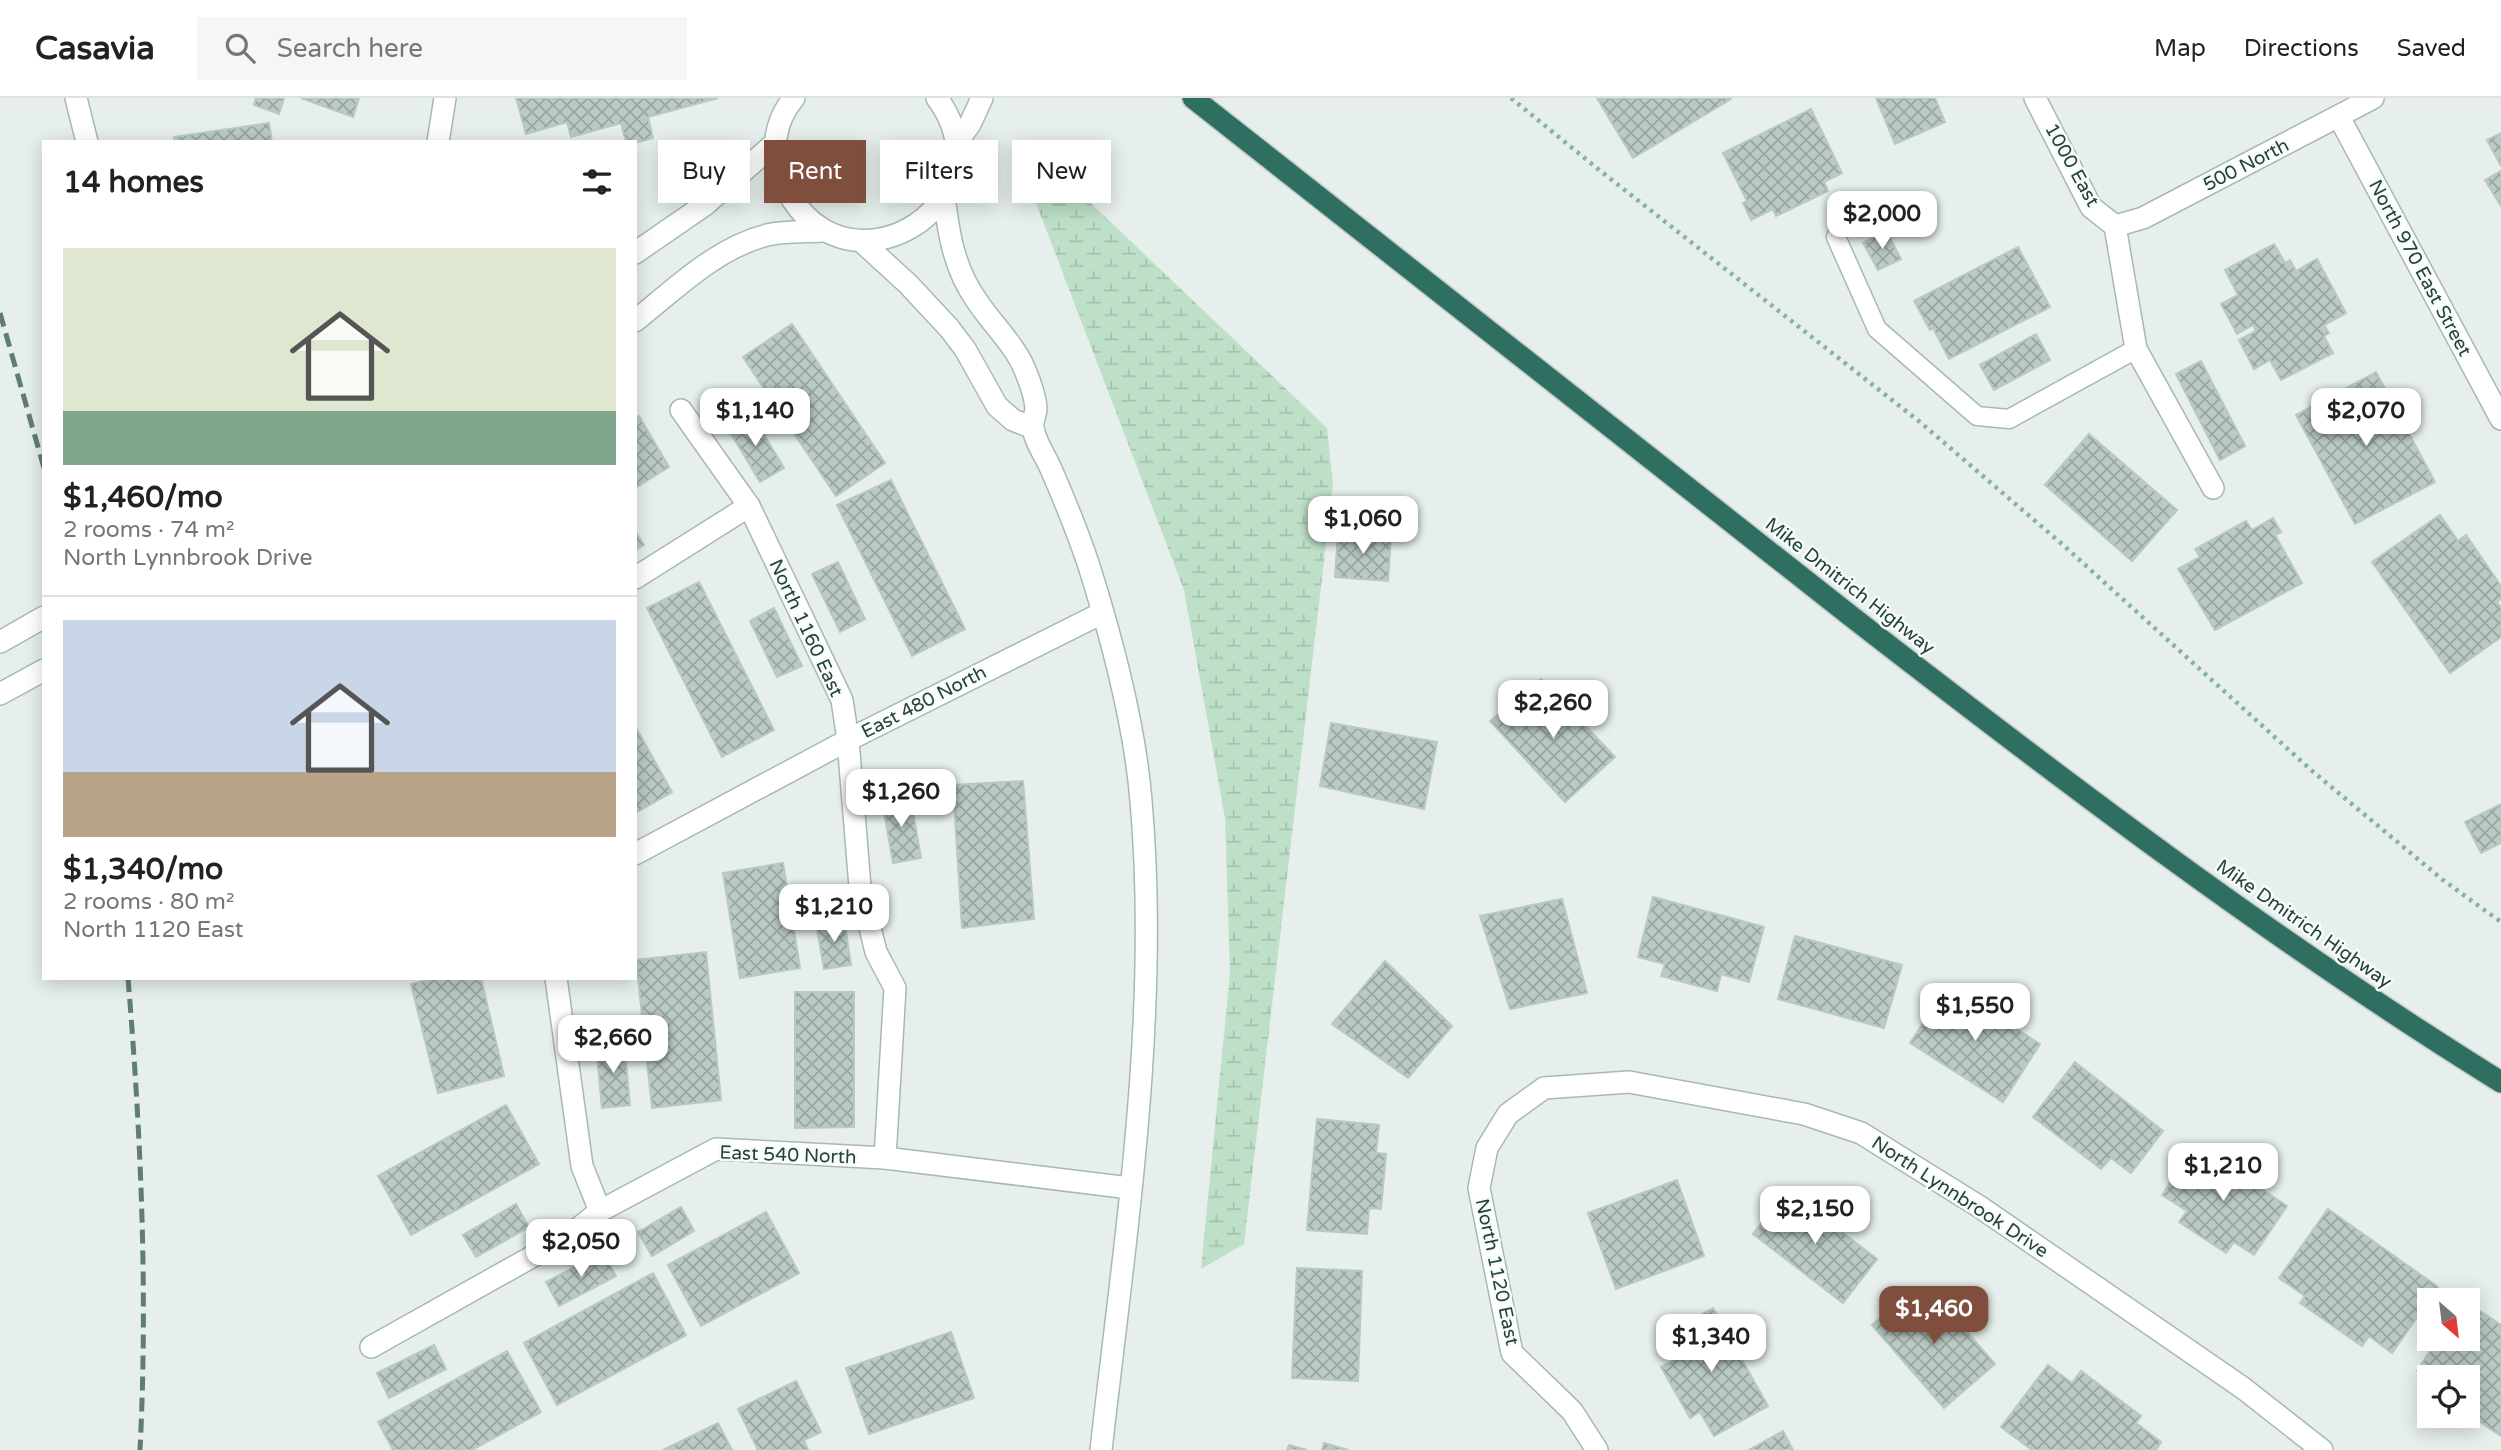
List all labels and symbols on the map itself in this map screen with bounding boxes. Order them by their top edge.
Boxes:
street label: 1000 East [2040,120,2104,210]
street label: 500 North [2199,134,2293,196]
street label: North 970 East Street [2364,176,2476,360]
pin: $2,000 [1825,192,1939,251]
pin: $1,140 [698,388,812,448]
pin: $2,070 [2309,388,2423,448]
pin: $1,060 [1306,496,1420,556]
street label: Mike Dmitrich Highway [1761,513,1939,659]
street label: North 1160 East [764,556,848,700]
street label: East 480 North [858,661,990,743]
pin: $2,260 [1496,680,1610,740]
pin: $1,260 [844,770,958,829]
street label: Mike Dmitrich Highway [2212,855,2396,993]
pin: $1,210 [777,884,891,944]
pin: $1,550 [1918,984,2032,1043]
pin: $2,660 [556,1016,670,1075]
street label: North Lynnbrook Drive [1868,1132,2052,1262]
street label: East 540 North [719,1142,857,1168]
pin: $1,210 [2166,1144,2280,1203]
pin: $2,150 [1758,1186,1872,1246]
street label: North 1120 East [1471,1197,1523,1347]
pin: $2,050 [524,1220,638,1279]
pin: $1,460 [1877,1286,1991,1346]
north arrow [2417,1288,2480,1351]
pin: $1,340 [1654,1314,1768,1374]

